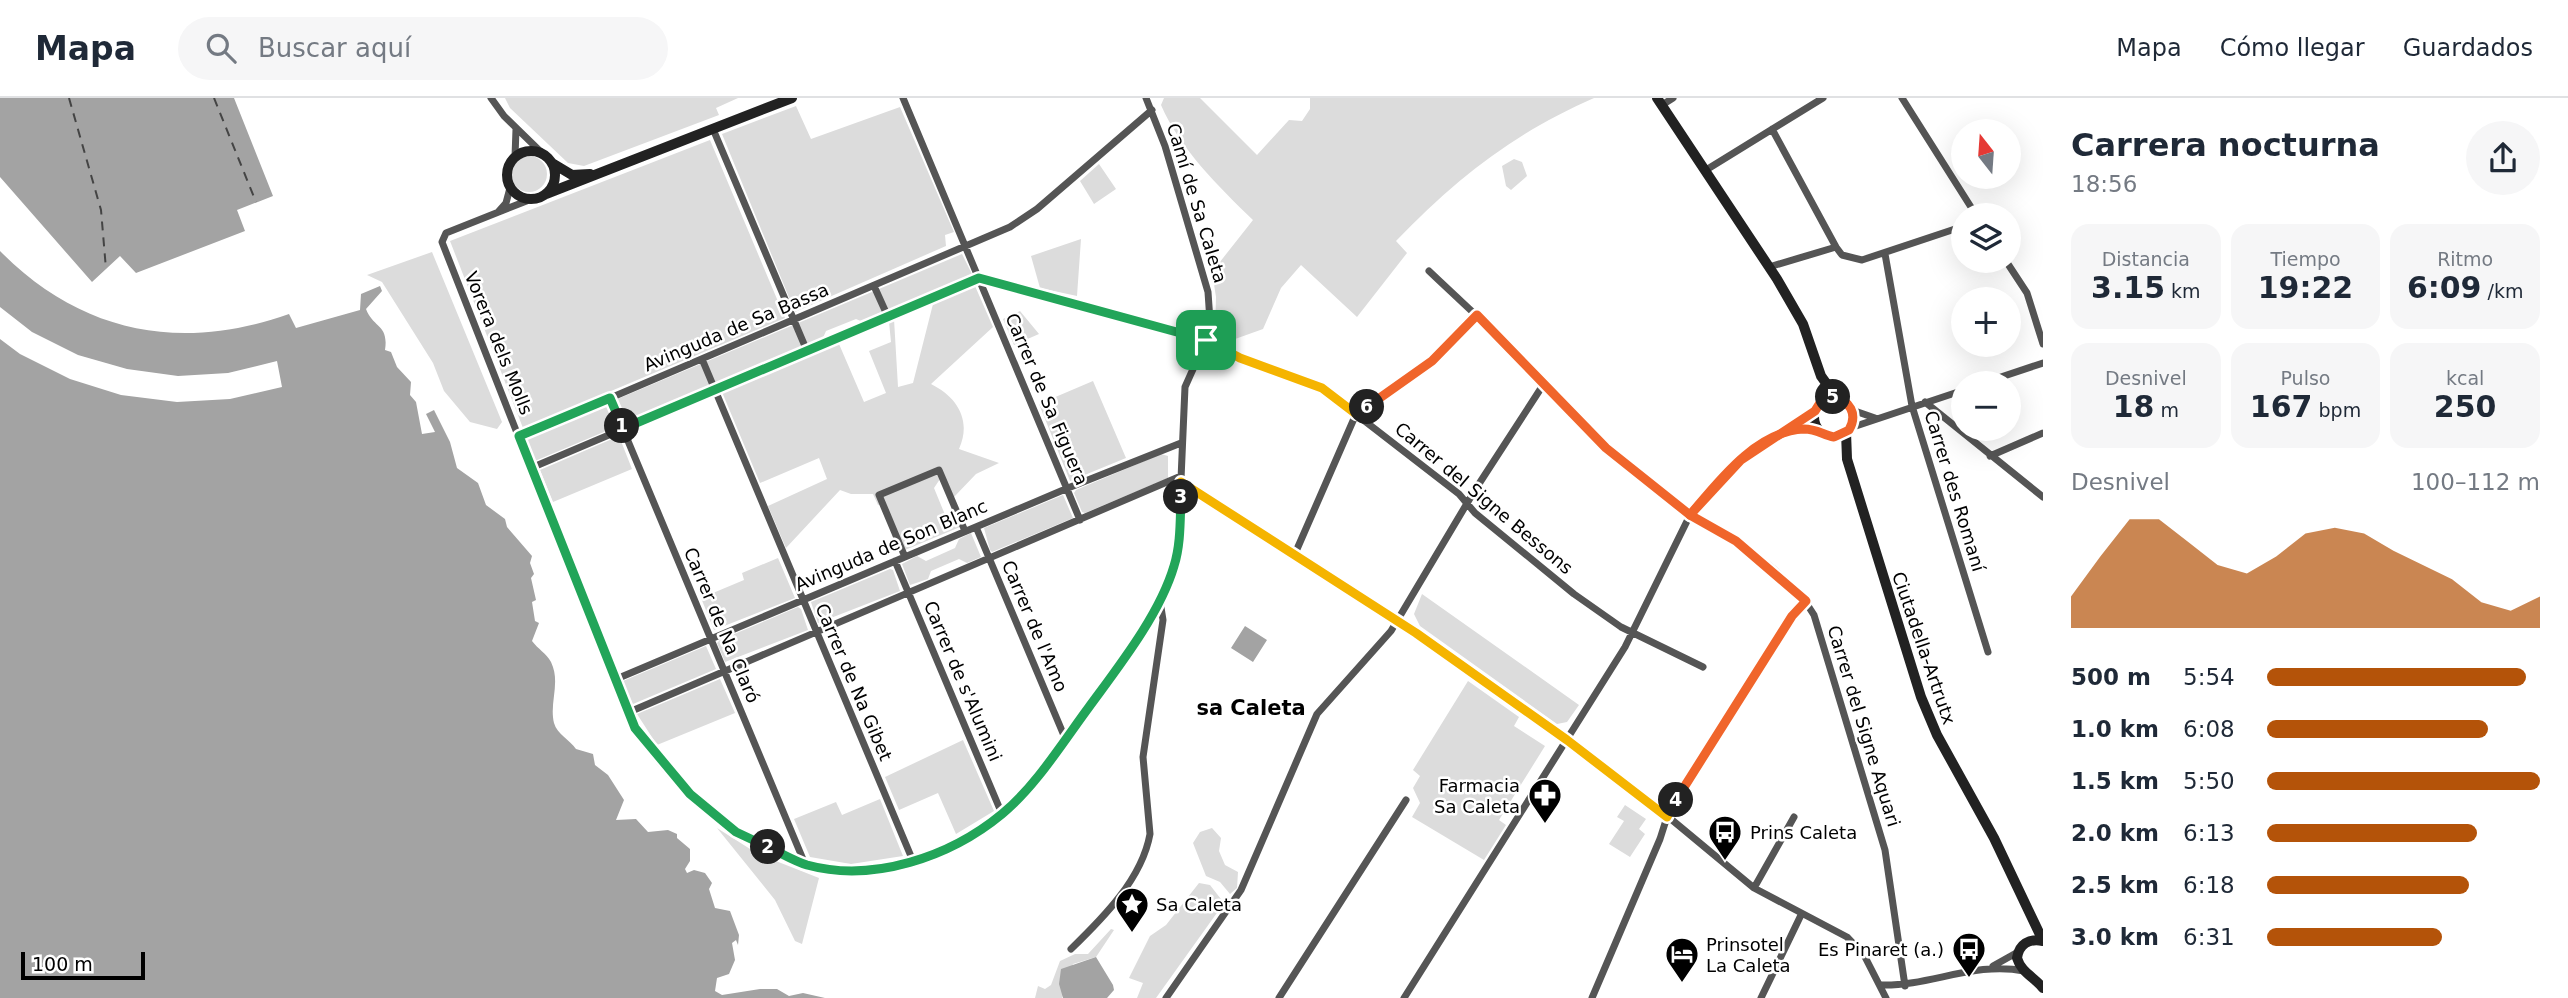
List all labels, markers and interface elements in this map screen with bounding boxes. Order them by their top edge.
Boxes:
search box [178,17,668,80]
text: Mapa [35,29,136,68]
icon: search [202,29,240,67]
text: Buscar aquí [258,33,411,63]
text: Mapa [2116,34,2182,62]
text: Cómo llegar [2220,34,2365,62]
text: Guardados [2403,34,2533,62]
north arrow [1951,119,2021,189]
map controls [1951,119,2021,441]
street label: Camí de Sa Caleta [1163,121,1231,285]
button: share [2466,121,2540,195]
text: Carrera nocturna [2071,126,2380,164]
text: 18:56 [2071,171,2137,197]
button: layers [1951,203,2021,273]
text: Distancia [2102,248,2190,270]
text: Tiempo [2270,248,2341,270]
text: Ritmo [2437,248,2493,270]
street label: Vorera dels Molls [461,268,537,418]
text: 3.15 [2091,270,2165,305]
text: 19:22 [2258,270,2353,305]
text: 6:09 [2407,270,2482,305]
street label: Avinguda de Sa Bassa [640,278,832,376]
text: km [2165,280,2201,302]
text: /km [2482,280,2523,302]
button: + [1951,287,2021,357]
street label: Carrer de Sa Figuera [1001,310,1093,488]
pin [1176,310,1236,370]
icon: arrive [1187,321,1225,359]
text: Desnivel [2105,367,2187,389]
text: Pulso [2281,367,2330,389]
text: kcal [2446,367,2484,389]
button: − [1951,371,2021,441]
pin: 5 [1815,380,1850,414]
text: 5 [1826,385,1839,407]
text: 18 [2113,389,2154,424]
text: 167 [2250,389,2312,424]
text: 250 [2434,389,2496,424]
pin: 6 [1350,390,1384,424]
text: 6 [1360,395,1373,417]
text: m [2154,399,2179,421]
text: bpm [2312,399,2361,421]
pin: 1 [604,408,640,444]
street label: Carrer des Romaní [1921,408,1990,575]
text: 1 [615,414,628,436]
street label: Carrer del Signe Bessons [1391,418,1577,578]
text: Desnivel [2071,469,2170,495]
text: 100–112 m [2411,469,2540,495]
pin: 3 [1164,480,1198,514]
text: 3 [1174,485,1187,507]
street label: Avinguda de Son Blanc [792,495,990,595]
street label: Carrer de Na Claró [680,544,764,706]
street label: Carrer de l'Amo [998,557,1072,695]
street label: Ciutadella-Artrutx [1888,569,1960,727]
street label: Carrer de s'Alumini [920,598,1006,764]
street label: Carrer de Na Gibet [811,600,897,764]
street label: Carrer del Signe Aquari [1823,623,1905,829]
text: 500 m [2071,664,2151,690]
text: 5:54 [2183,664,2235,690]
district label: sa Caleta [1196,696,1306,720]
text: 1.0 km [2071,716,2159,742]
text: 6:08 [2183,716,2235,742]
text: 1.5 km [2071,768,2159,794]
text: 5:50 [2183,768,2235,794]
place label: Farmacia Sa Caleta [1434,775,1520,817]
pharmacy icon: Farmacia Sa Caleta [1526,776,1564,825]
pin: 4 [1658,782,1694,818]
text: 4 [1669,788,1682,810]
bus stop icon: Prins Caleta [1706,813,1744,862]
text: 2.0 km [2071,820,2159,846]
text: 6:13 [2183,820,2235,846]
place label: Prins Caleta [1750,822,1857,843]
pin: 2 [750,830,786,864]
text: 2 [761,835,774,857]
text: 2.5 km [2071,872,2159,898]
text: 6:18 [2183,872,2235,898]
place icon: Sa Caleta [1113,885,1151,934]
place label: Sa Caleta [1156,894,1242,915]
text: 3.0 km [2071,924,2159,950]
text: 6:31 [2183,924,2235,950]
bus stop icon: Es Pinaret (a.) [1950,930,1988,979]
place label: Prinsotel La Caleta [1706,934,1791,976]
hotel icon: Prinsotel La Caleta [1663,935,1701,984]
place label: Es Pinaret (a.) [1818,939,1944,960]
scale bar [21,949,145,981]
text: 100 m [32,953,93,975]

